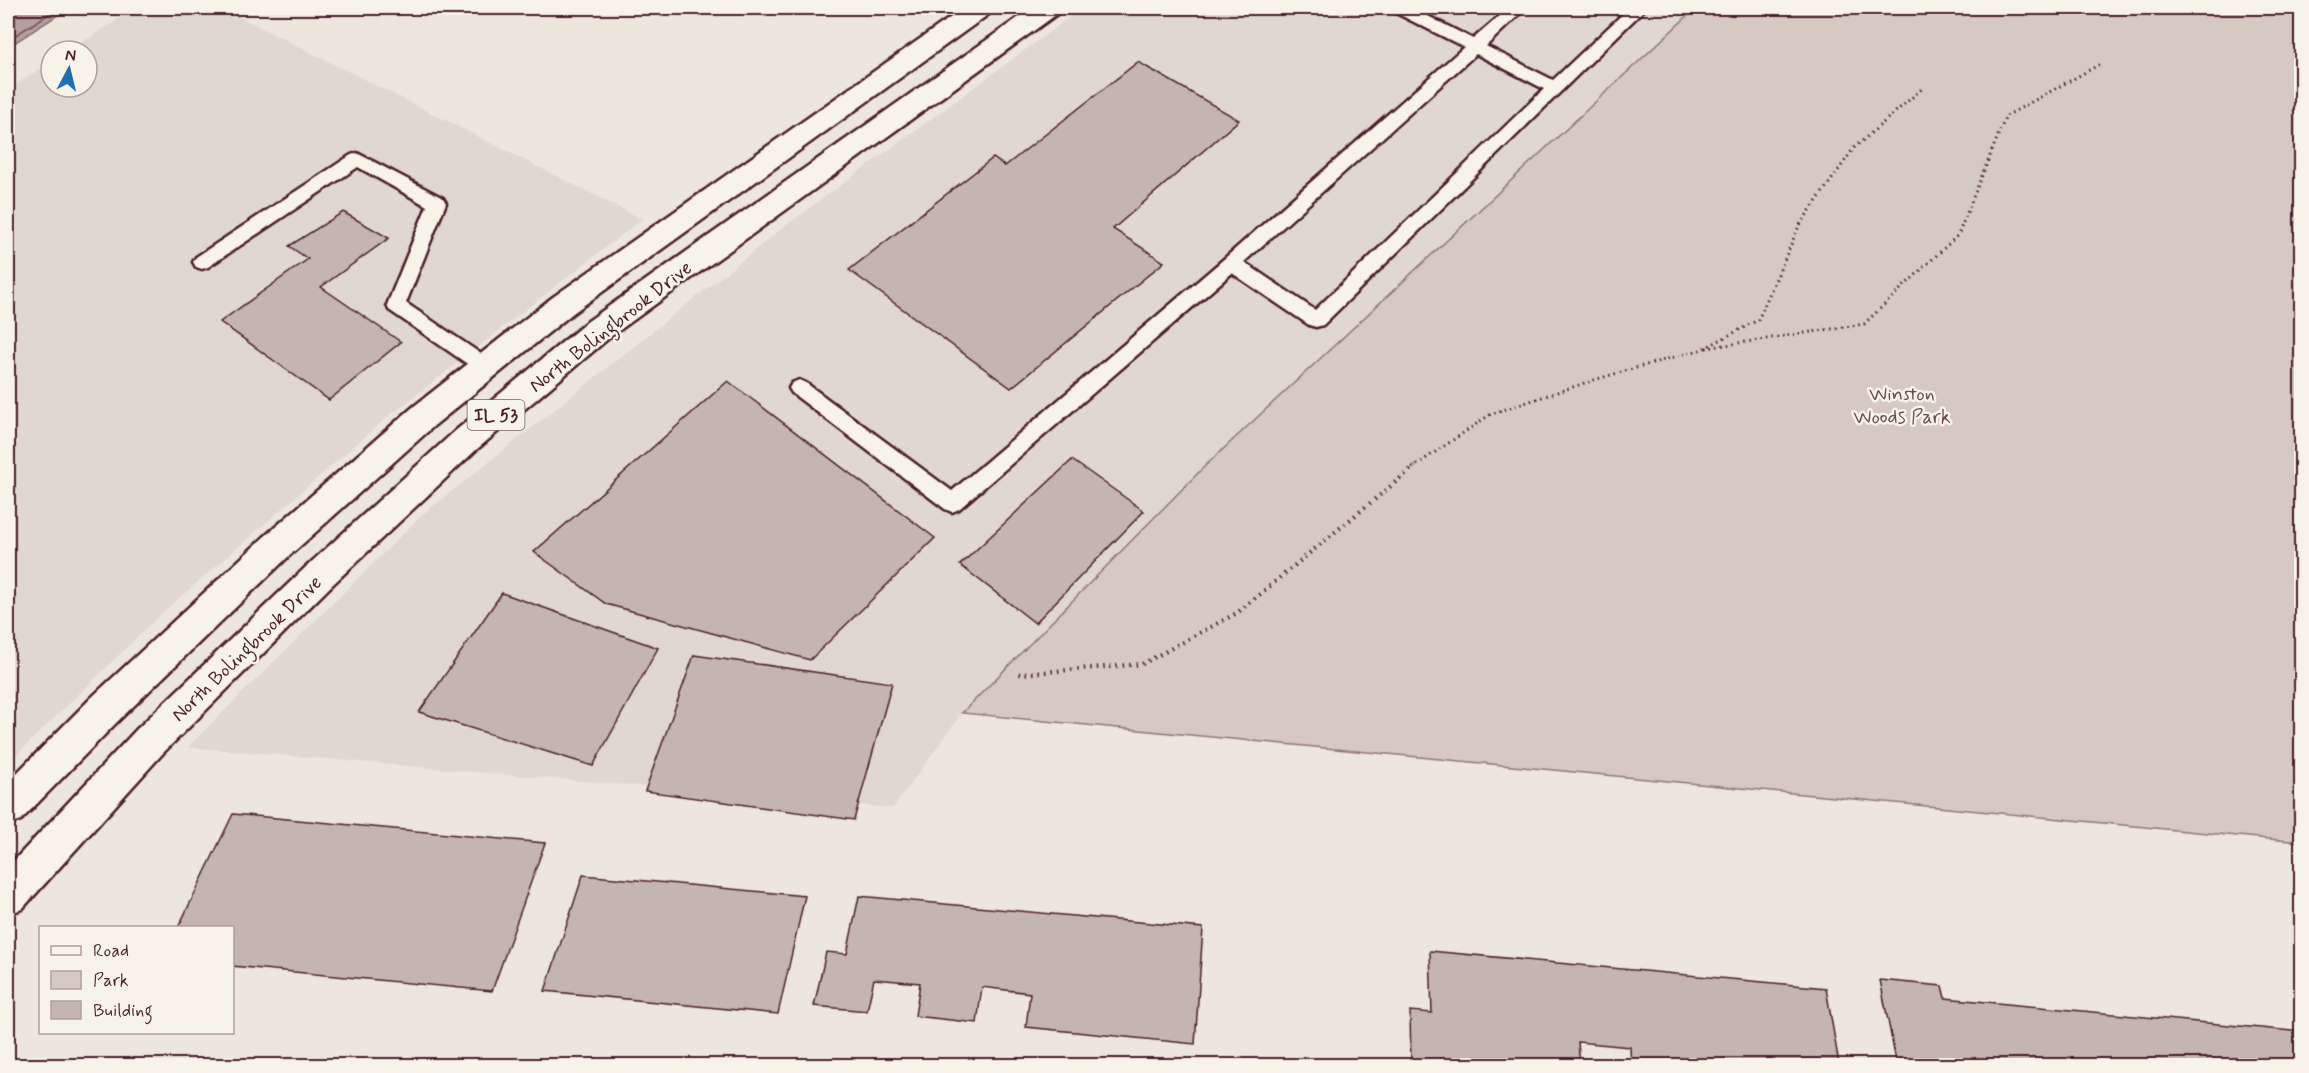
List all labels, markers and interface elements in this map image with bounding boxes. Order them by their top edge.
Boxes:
north arrow [39,39,99,99]
text: N [64,45,77,67]
street label: North Bolingbrook Drive [524,255,699,401]
park label: Winston Woods Park [1853,381,1951,431]
road number: IL 53 [468,400,524,430]
street label: North Bolingbrook Drive [166,570,330,730]
legend [39,926,234,1034]
text: Road [93,939,129,963]
text: Park [93,969,129,993]
text: Building [93,999,153,1025]

